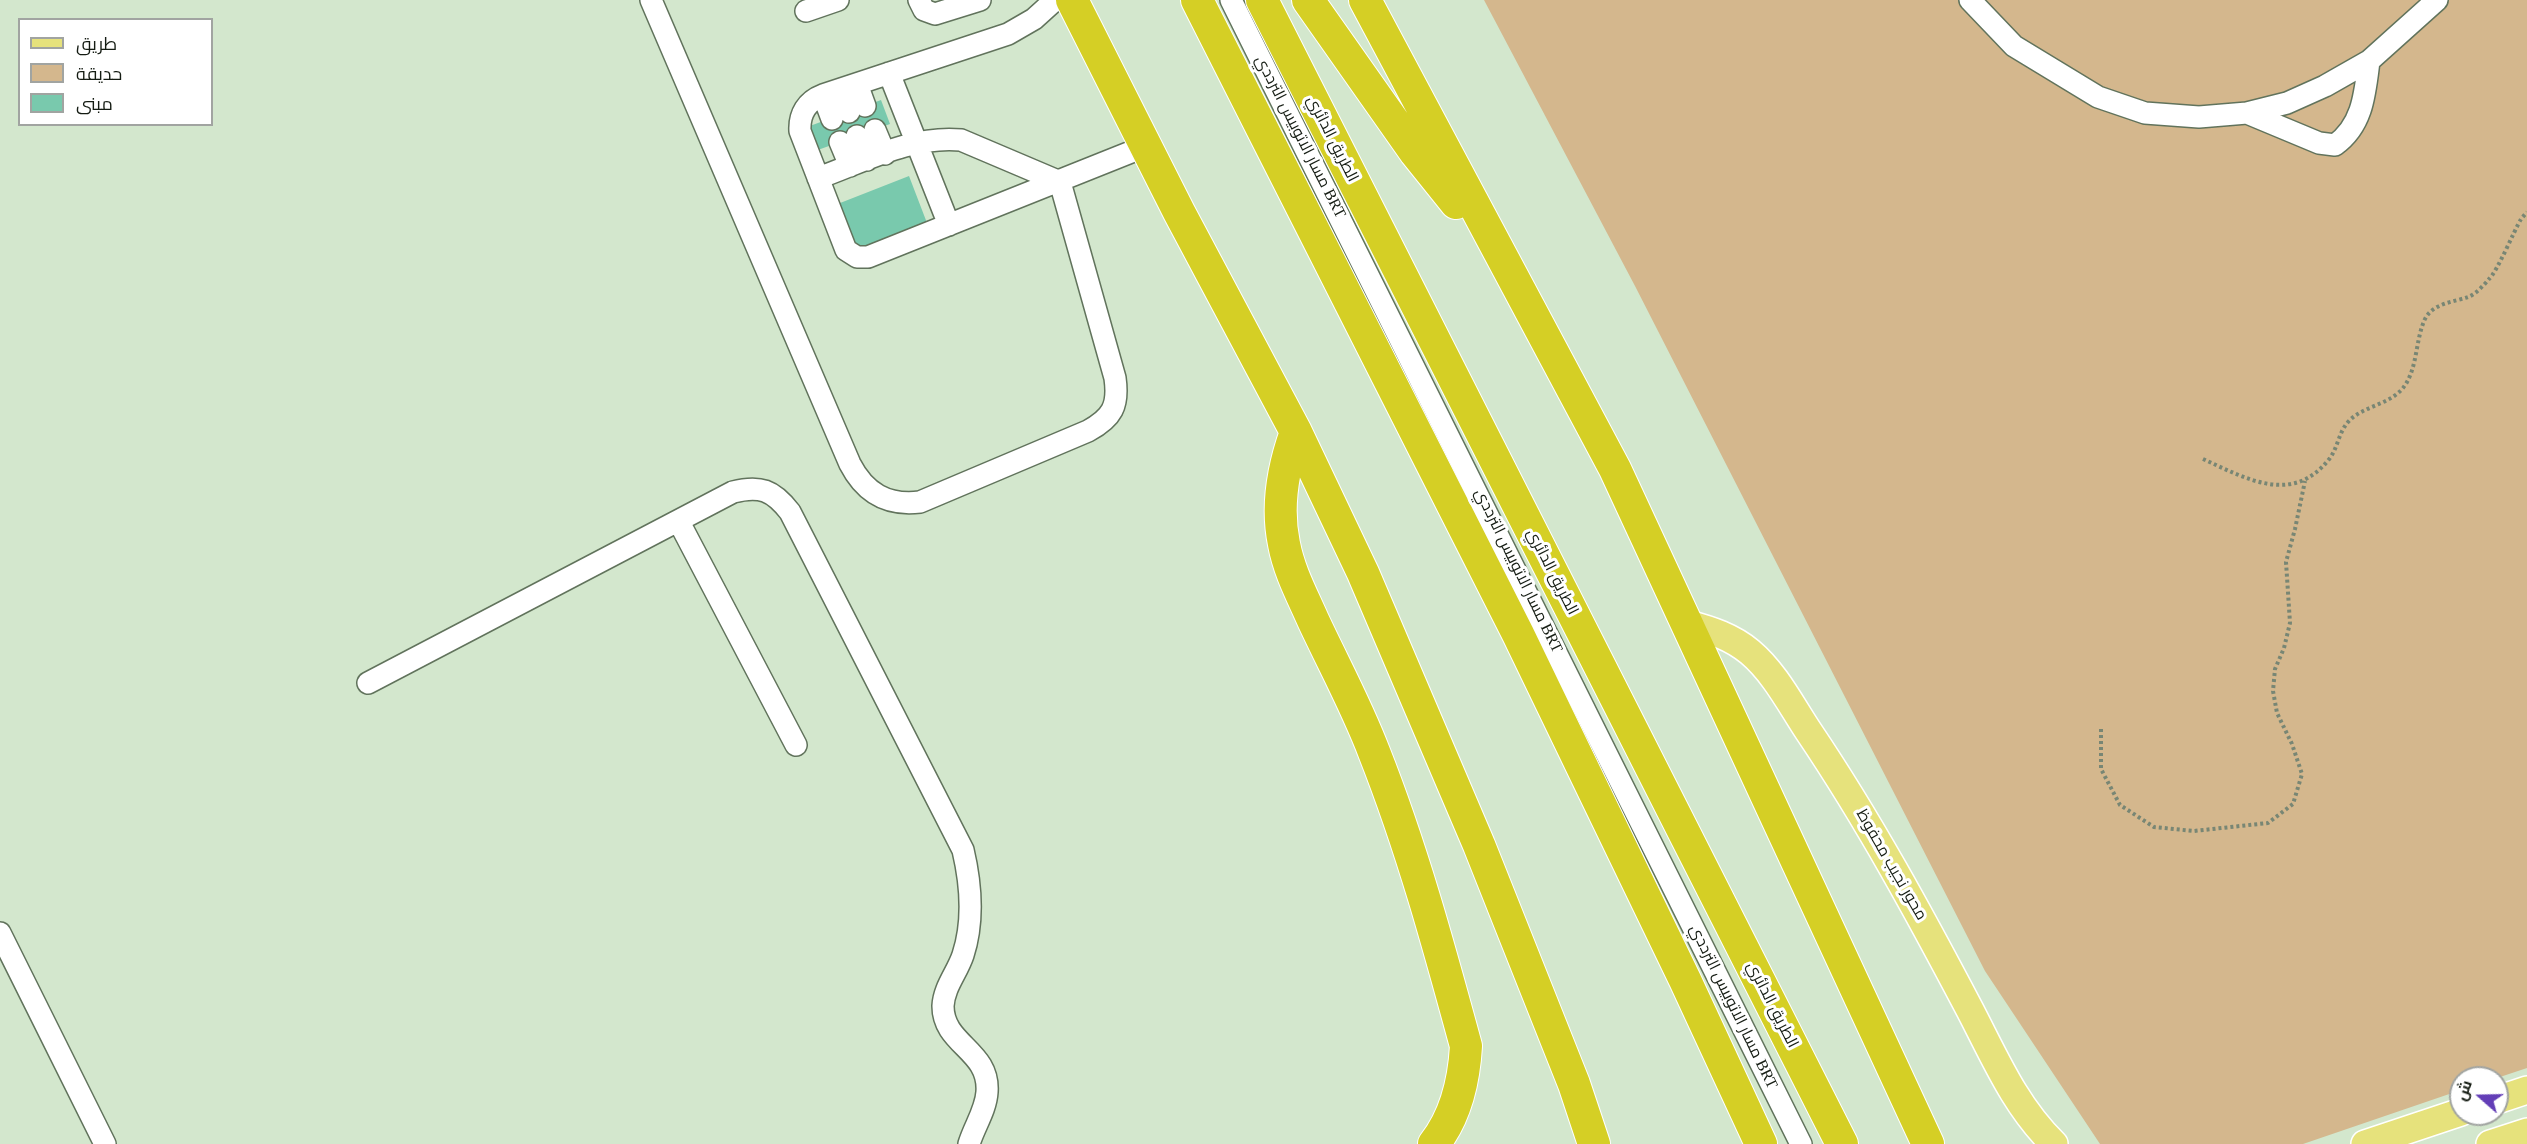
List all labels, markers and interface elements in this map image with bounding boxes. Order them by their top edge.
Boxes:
legend [18,18,213,126]
text: طريق [76,34,117,54]
street label: مسار الاتوبيس الترددي BRT [1251,52,1349,222]
text: حديقة [76,64,122,84]
street label: الطريق الدائري [1302,93,1362,185]
text: مبنى [76,94,113,114]
street label: مسار الاتوبيس الترددي BRT [1470,486,1566,656]
street label: الطريق الدائري [1522,526,1582,618]
street label: محور نجيب محفوظ [1852,806,1930,924]
street label: مسار الاتوبيس الترددي BRT [1685,922,1781,1092]
street label: الطريق الدائري [1742,959,1802,1051]
north arrow [2449,1066,2509,1126]
text: ش [2452,1078,2475,1103]

